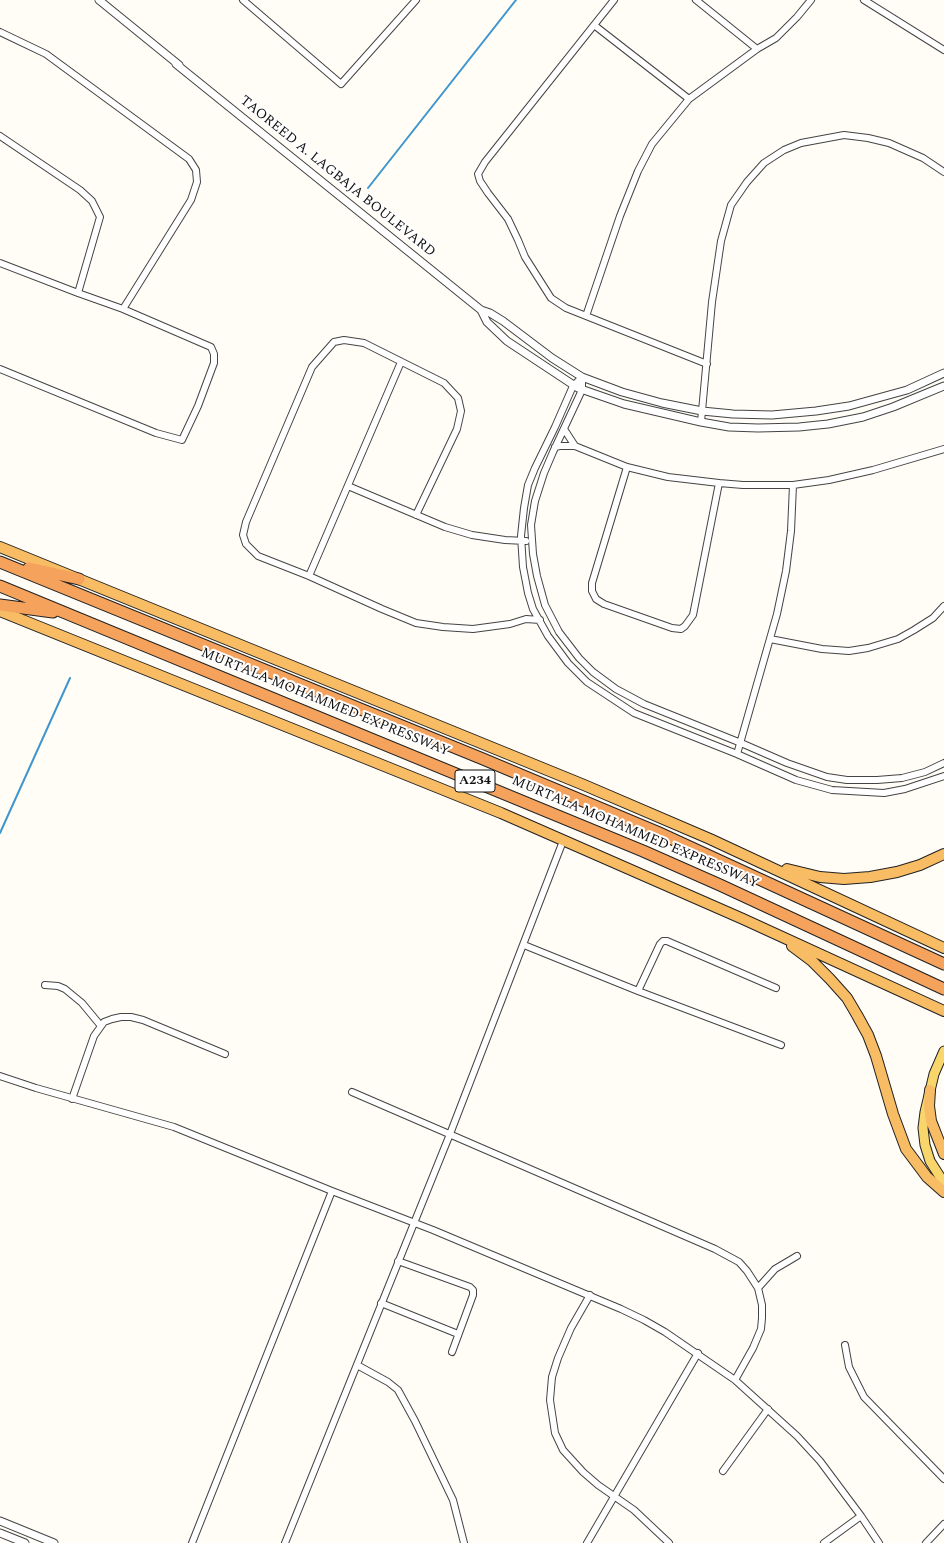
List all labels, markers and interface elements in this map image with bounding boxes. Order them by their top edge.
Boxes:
street label: TAOREED A. LAGBAJA BOULEVARD [236,93,438,261]
street label: MURTALA MOHAMMED EXPRESSWAY [198,645,452,761]
road number: A234 [455,770,495,792]
street label: MURTALA MOHAMMED EXPRESSWAY [509,773,761,893]

